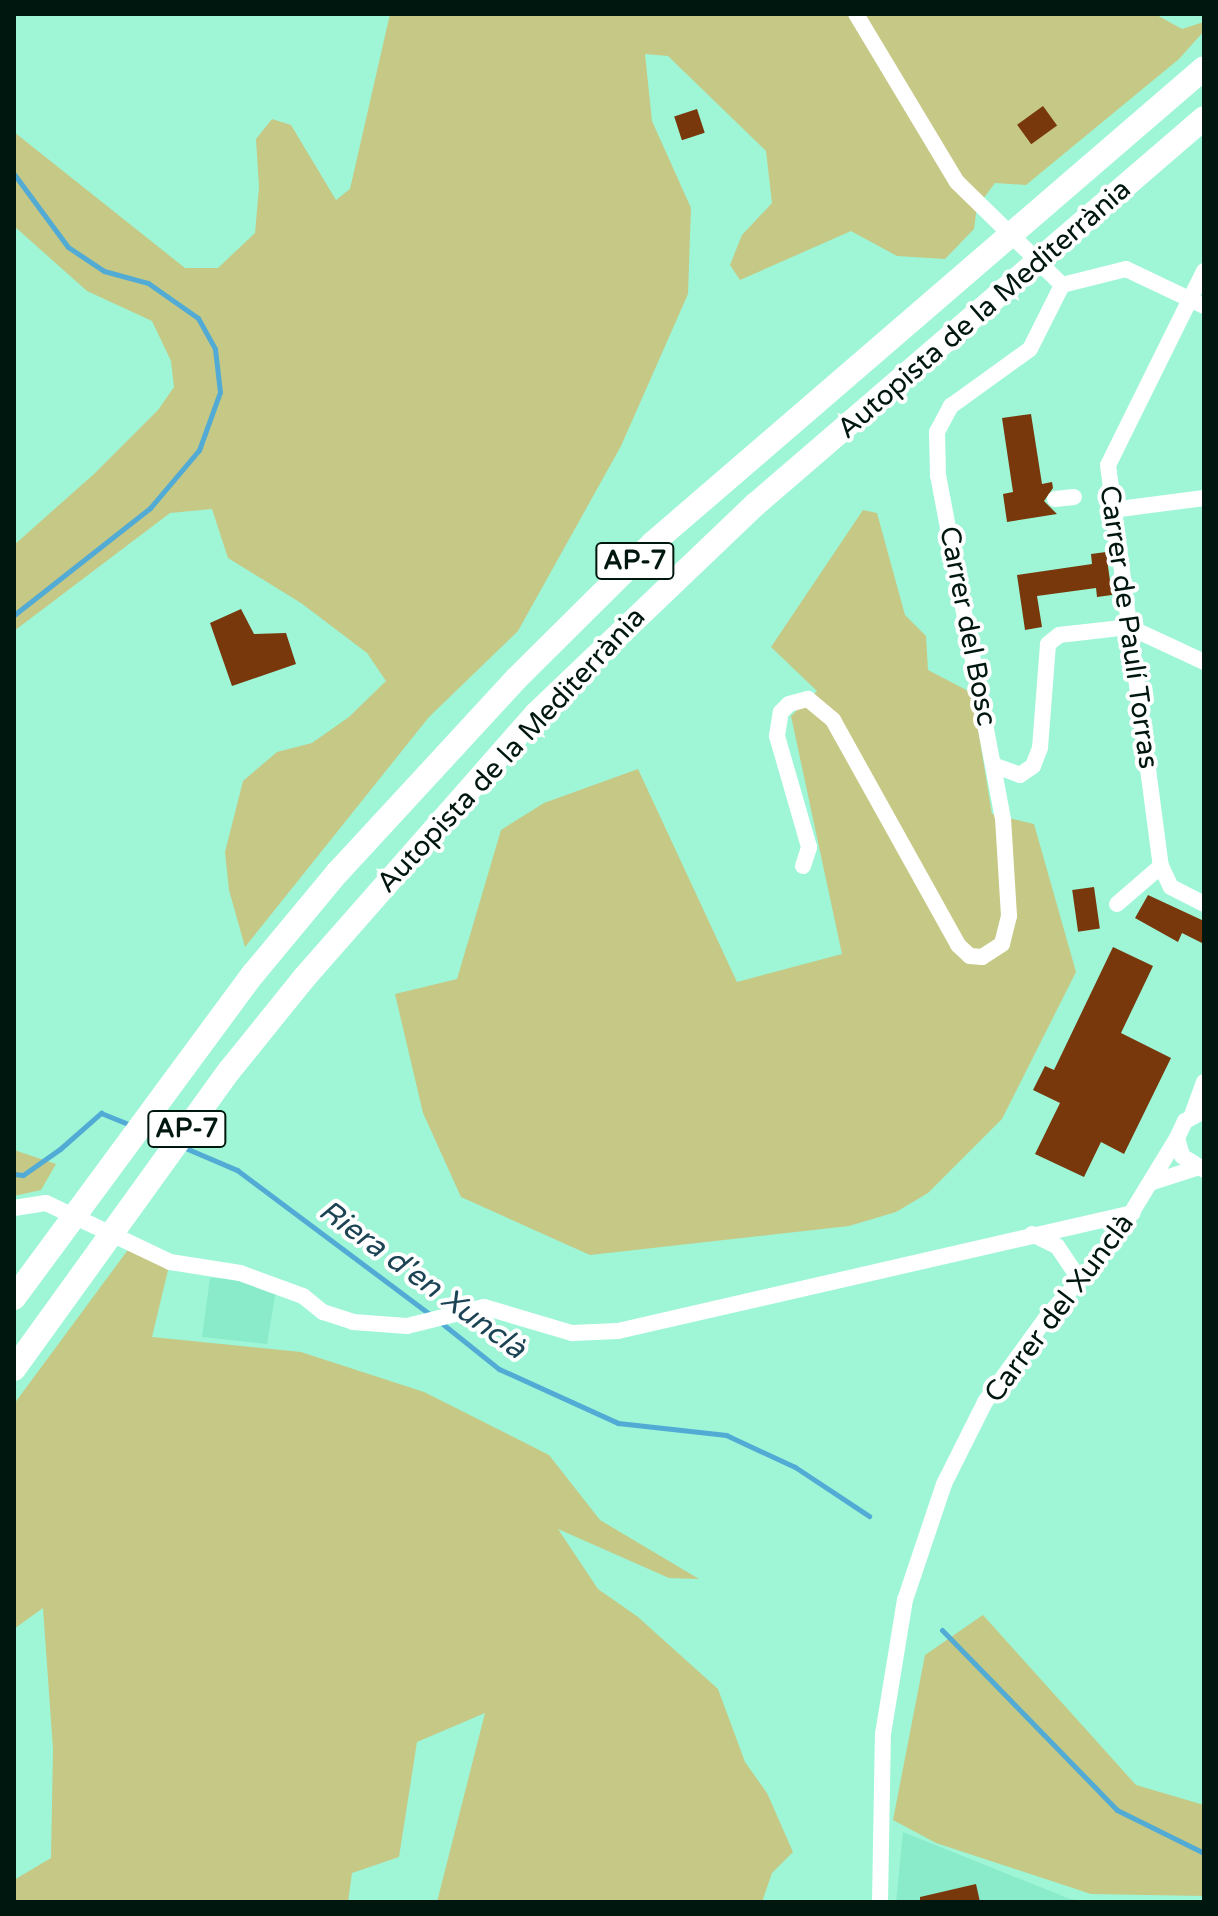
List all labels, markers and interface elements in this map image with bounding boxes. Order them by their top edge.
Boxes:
street label: Autopista de la Mediterrània [830,172,1138,446]
street label: Carrer de Paulí Torras [1092,483,1166,771]
street label: Carrer del Bosc [932,523,1004,729]
road number: AP-7 [595,539,675,583]
street label: Autopista de la Mediterrània [370,600,652,900]
road number: AP-7 [147,1107,227,1151]
water label: Riera d'en Xunclà [312,1193,532,1367]
street label: Carrer del Xunclà [977,1207,1141,1409]

